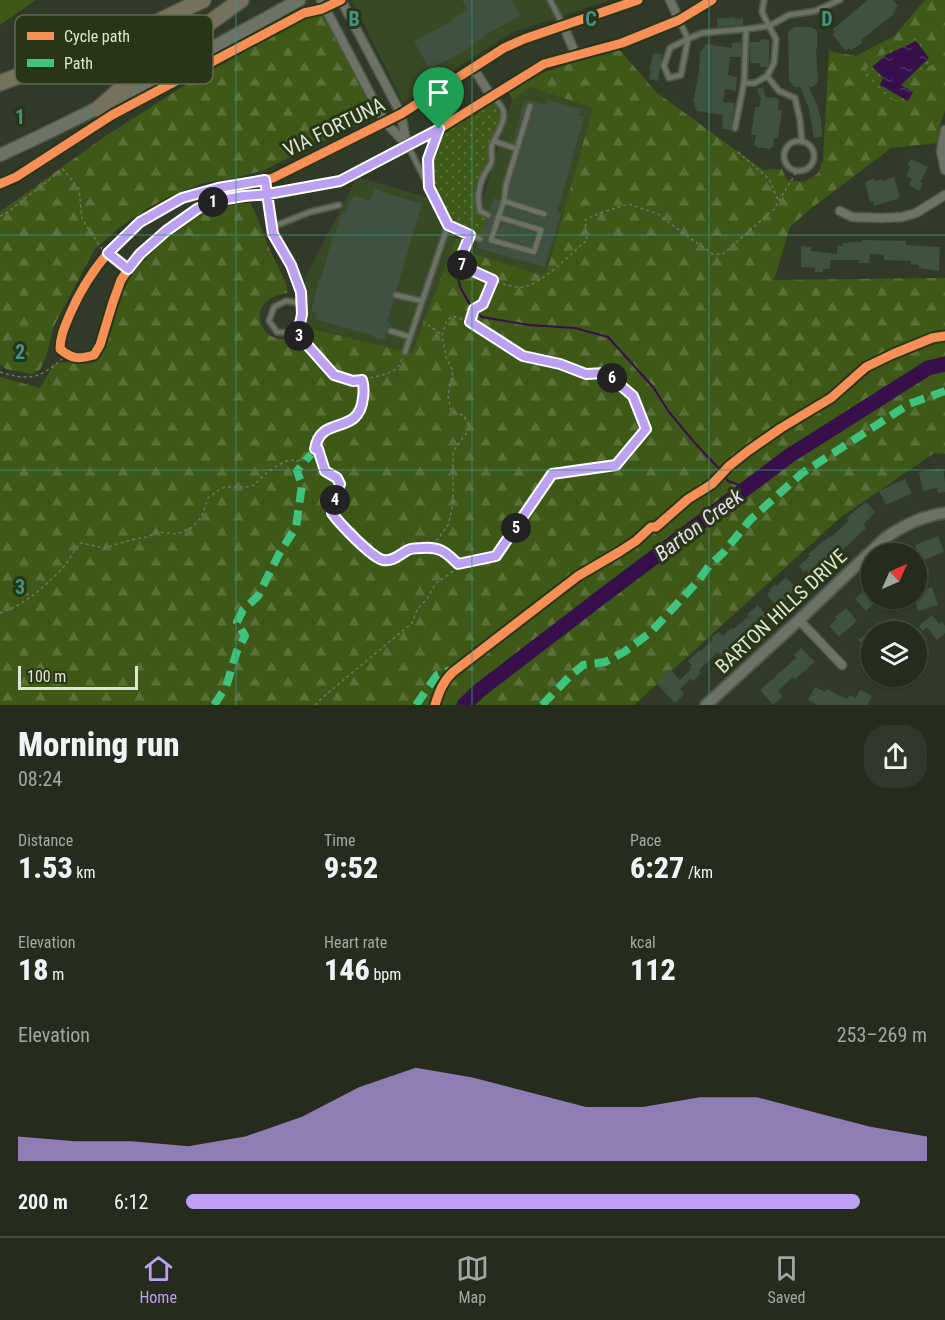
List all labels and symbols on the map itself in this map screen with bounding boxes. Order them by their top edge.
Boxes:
text: B [348,7,360,31]
text: C [585,7,597,31]
text: D [821,7,833,31]
legend [15,15,213,84]
text: Cycle path [64,27,130,46]
text: Path [64,54,93,73]
pin [413,67,464,129]
street label: VIA FORTUNA [279,92,389,162]
text: 1 [15,105,25,129]
pin: 1 [198,187,228,217]
pin: 7 [447,250,477,280]
pin: 3 [284,321,314,351]
text: 2 [15,340,25,364]
pin: 6 [597,363,627,393]
water label: Barton Creek [650,484,748,566]
pin: 4 [320,485,350,515]
pin: 5 [501,513,531,543]
north arrow [861,543,927,609]
street label: BARTON HILLS DRIVE [710,544,852,678]
text: 3 [15,575,25,599]
scale bar [18,663,138,690]

